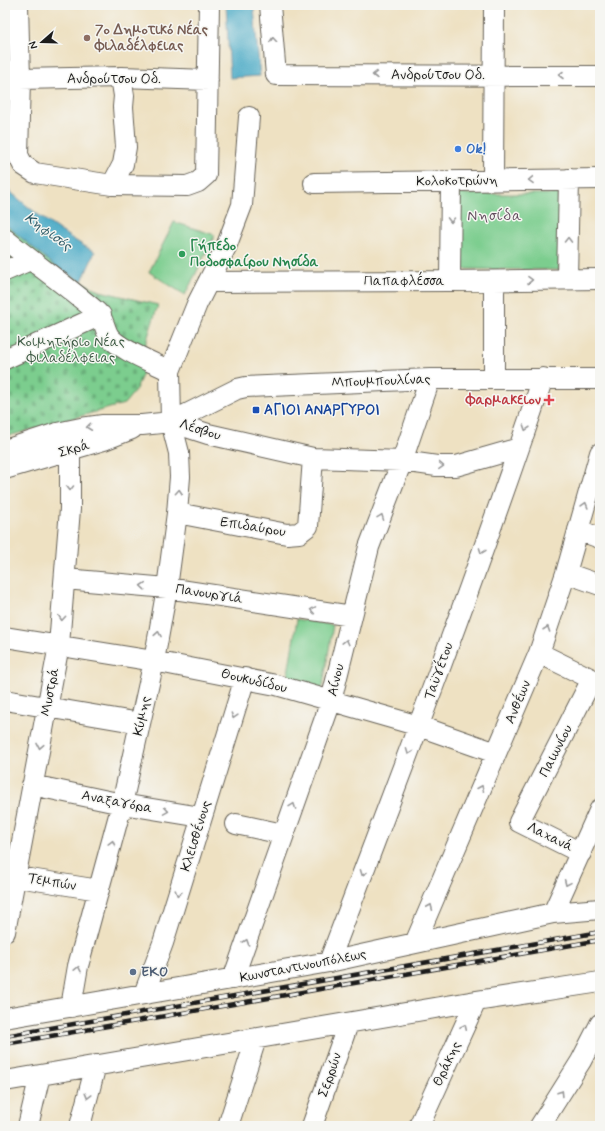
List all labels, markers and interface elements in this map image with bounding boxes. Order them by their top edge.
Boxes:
place label: 7ο Δημοτικό Νέας Φιλαδέλφειας [94,20,208,55]
north arrow [22,22,62,62]
marker: 7ο Δημοτικό Νέας Φιλαδέλφειας [82,33,92,43]
one-way arrow [269,37,278,43]
text: N [26,39,41,51]
street label: Ανδρούτσου Οδ. [391,66,485,84]
street label: Ανδρούτσου Οδ. [67,70,161,88]
one-way arrow [372,71,378,79]
one-way arrow [558,71,564,80]
place label: Ok! [466,140,486,158]
marker: Ok! [453,144,463,154]
street label: Κολοκοτρώνη [416,171,498,191]
one-way arrow [528,176,534,184]
district label: Νησίδα [467,206,523,226]
water label: Κηφισός [20,208,77,257]
one-way arrow [447,217,455,223]
place label: Γήπεδο Ποδοσφαίρου Νησίδα [190,237,319,271]
one-way arrow [564,237,572,243]
marker: Γήπεδο Ποδοσφαίρου Νησίδα [177,249,187,259]
street label: Παπαφλέσσα [364,271,444,290]
one-way arrow [527,276,533,284]
park label: Κοιμητήριο Νέας Φιλαδέλφειας [17,332,125,367]
street label: Μπουμπουλίνας [331,370,431,392]
place label: Φαρμακειον [465,391,542,409]
marker: Φαρμακειον [544,395,554,405]
place label: ΑΓΙΟΙ ΑΝΑΡΓΥΡΟΙ [264,401,380,419]
marker: ΑΓΙΟΙ ΑΝΑΡΓΥΡΟΙ [251,405,261,415]
street label: Λέσβου [177,414,223,445]
one-way arrow [86,422,92,431]
one-way arrow [522,425,531,432]
street label: Σκρά [56,436,92,462]
one-way arrow [438,462,444,470]
one-way arrow [66,485,74,491]
one-way arrow [174,489,183,495]
one-way arrow [581,501,589,508]
street label: Επιδαύρου [219,513,287,541]
one-way arrow [376,514,384,521]
one-way arrow [479,547,487,554]
street label: Πανουργιά [174,580,244,608]
one-way arrow [140,581,146,590]
one-way arrow [310,606,317,615]
one-way arrow [57,615,66,621]
one-way arrow [542,626,551,633]
one-way arrow [154,631,162,638]
one-way arrow [341,639,349,646]
street label: Ταϋγέτου [419,639,458,702]
street label: Αίνου [323,662,349,698]
street label: Θουκυδίδου [219,665,289,697]
street label: Μυστρά [36,666,64,718]
street label: Ανθέων [500,677,535,726]
street label: Κύμης [129,695,155,737]
one-way arrow [230,712,239,719]
street label: Παιωνίου [535,722,577,780]
one-way arrow [36,743,44,749]
one-way arrow [406,748,414,755]
one-way arrow [476,784,484,792]
street label: Αναξαγόρα [80,786,154,818]
street label: Κλεισθένους [176,798,215,874]
one-way arrow [289,803,297,810]
one-way arrow [163,806,170,815]
street label: Λαχανά [524,818,576,856]
one-way arrow [107,840,115,846]
street label: Τεμπών [26,869,78,895]
one-way arrow [359,870,367,877]
one-way arrow [564,879,572,886]
one-way arrow [174,889,183,896]
one-way arrow [425,904,433,912]
one-way arrow [241,939,250,946]
street label: Κωνσταντινουπόλεως [238,945,368,987]
place label: EKO [141,963,168,981]
one-way arrow [73,966,81,972]
marker: EKO [128,967,138,977]
one-way arrow [459,1024,467,1031]
street label: Θράκης [429,1039,465,1089]
street label: Σερρών [314,1050,346,1100]
one-way arrow [556,1090,564,1097]
one-way arrow [84,1092,93,1099]

